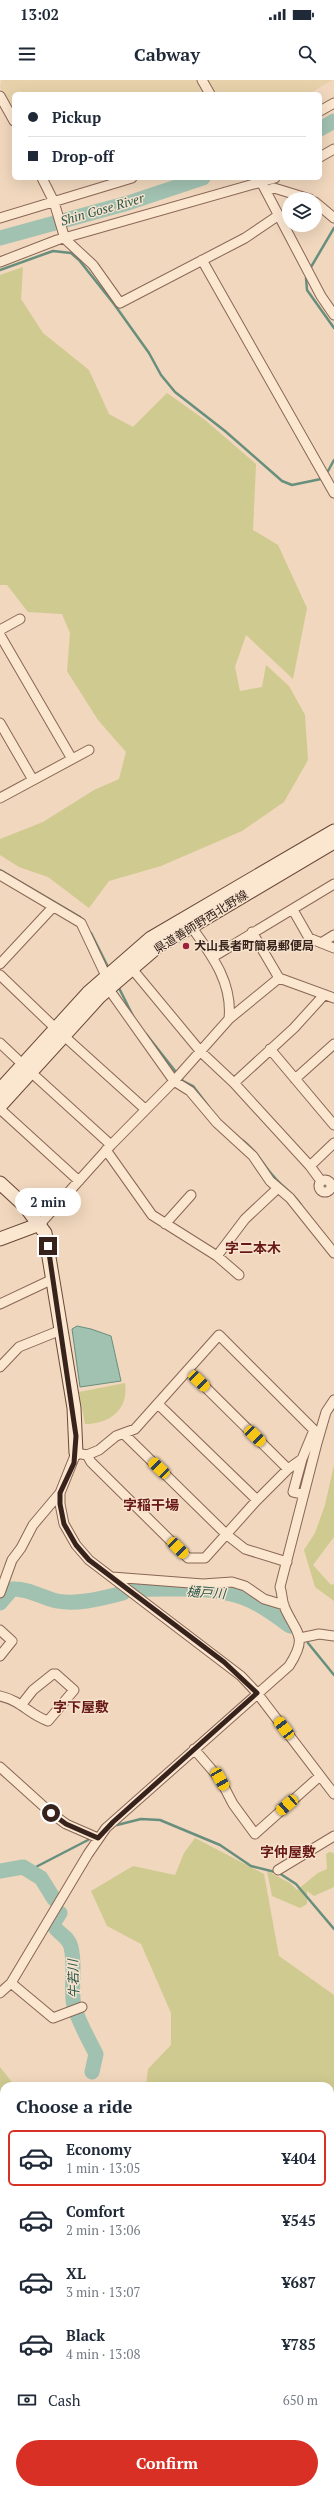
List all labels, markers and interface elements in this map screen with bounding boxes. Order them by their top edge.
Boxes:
text: 13:02 [20,4,59,24]
text: Cabway [134,42,200,66]
icon: menu [16,43,38,65]
icon: search [296,43,318,65]
text: Pickup [52,107,101,127]
text: Drop-off [52,146,114,166]
water label: Shin Gose River [58,188,147,230]
map controls [282,192,322,232]
button: layers [282,192,322,232]
street label: 県道善師野西北野線 [151,887,251,957]
place label: 犬山長者町簡易郵便局 [194,938,314,953]
marker: 犬山長者町簡易郵便局 [181,941,191,951]
callout: 2 min [15,1188,81,1216]
text: 2 min [30,1193,66,1211]
route end [39,1237,57,1255]
district label: 字二本木 [225,1238,281,1257]
car [186,1368,212,1394]
car [242,1423,268,1449]
car [146,1455,172,1481]
district label: 字稲干場 [123,1495,179,1514]
car [165,1535,191,1561]
water label: 樋戸川 [186,1582,228,1602]
district label: 字下屋敷 [53,1697,109,1716]
car [272,1715,296,1741]
car [209,1766,231,1792]
car [274,1793,300,1817]
route start [42,1804,60,1822]
district label: 字仲屋敷 [260,1842,316,1861]
water label: 牛若川 [63,1957,83,1999]
text: Choose a ride [16,2094,132,2118]
text: Economy [66,2139,131,2159]
icon: car [18,2140,54,2176]
text: ¥404 [282,2148,316,2168]
text: 1 min · 13:05 [66,2159,140,2177]
text: Comfort [66,2201,125,2221]
icon: car [18,2202,54,2238]
text: ¥545 [282,2210,316,2230]
text: 2 min · 13:06 [66,2221,140,2239]
text: XL [66,2263,86,2283]
icon: car [18,2264,54,2300]
text: ¥687 [282,2272,316,2292]
text: 3 min · 13:07 [66,2283,140,2301]
text: Black [66,2325,105,2345]
icon: car [18,2326,54,2362]
text: ¥785 [282,2334,316,2354]
text: 4 min · 13:08 [66,2345,140,2363]
icon: cash [16,2389,38,2411]
text: Cash [48,2390,81,2410]
text: 650 m [283,2391,318,2409]
button: Confirm [16,2440,318,2486]

